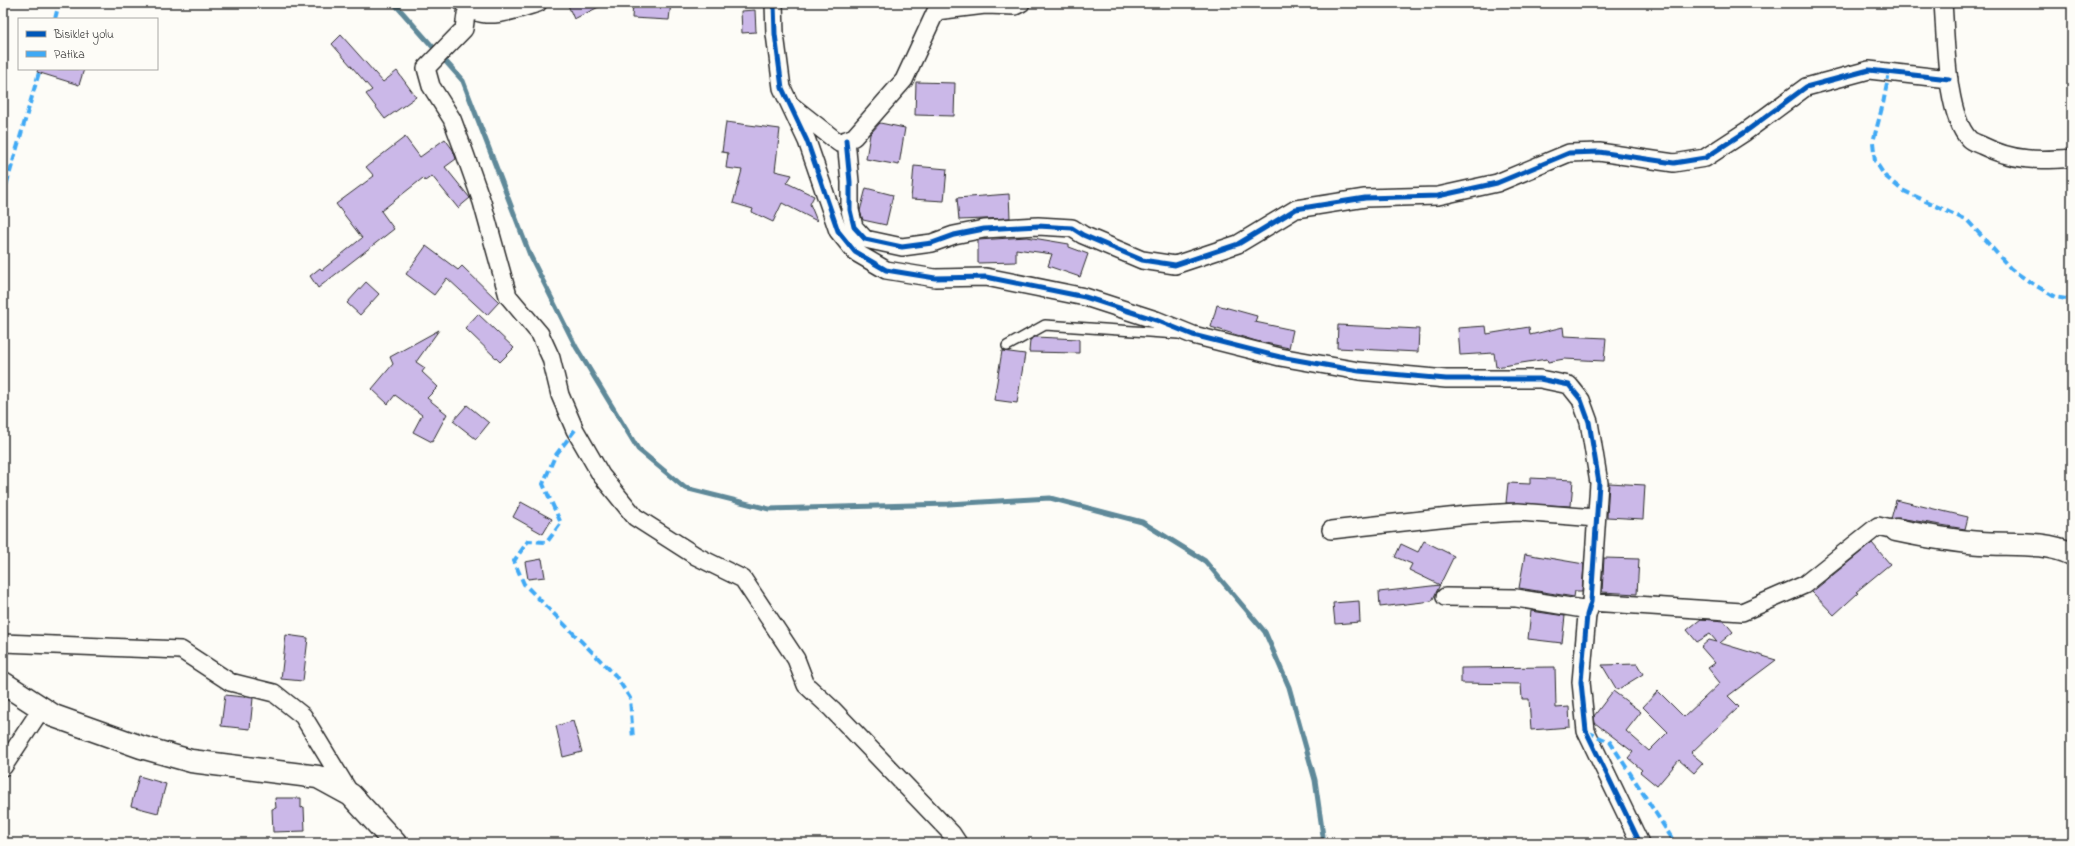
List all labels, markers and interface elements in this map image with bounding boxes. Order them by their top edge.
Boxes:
legend [18,18,158,70]
text: Bisiklet yolu [53,26,114,45]
text: Patika [54,46,85,64]

